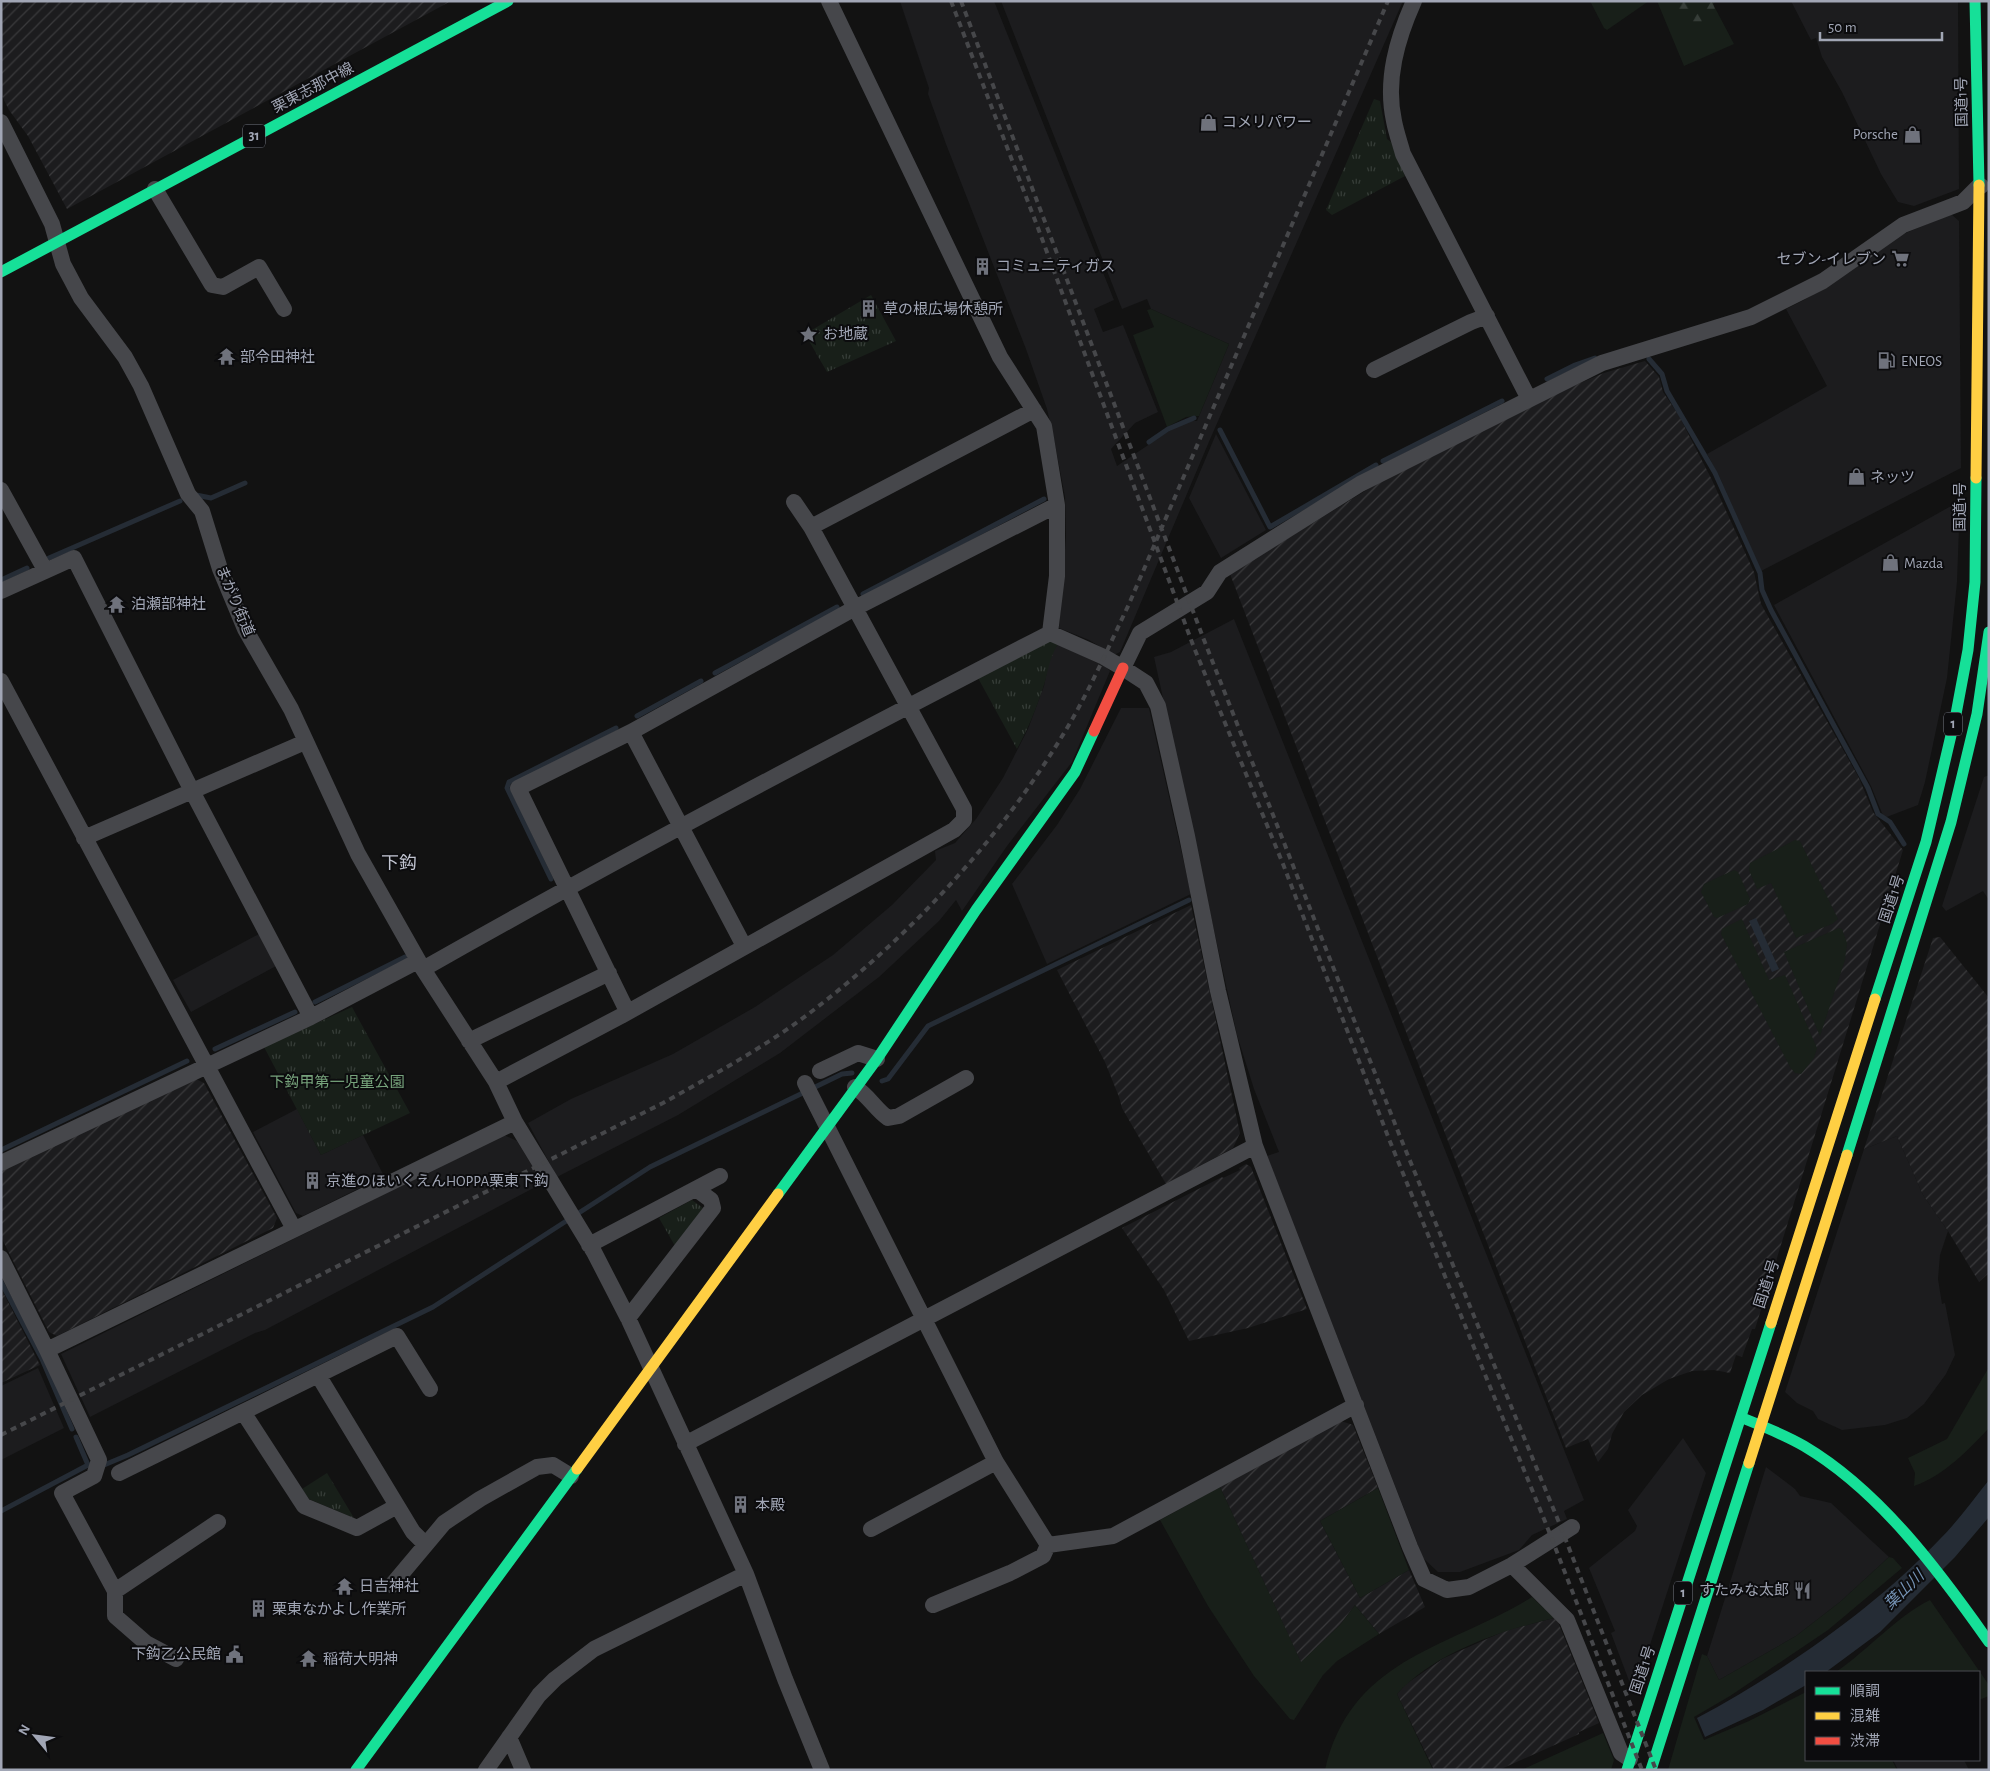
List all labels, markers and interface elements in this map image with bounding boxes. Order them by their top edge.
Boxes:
scale bar [1820,10,1942,42]
text: 50 m [1828,20,1857,35]
street label: 栗東志那中線 [269,59,356,116]
street label: 国道1号 [1953,77,1970,127]
shop icon: コメリパワー [1198,112,1218,132]
place label: コメリパワー [1222,115,1312,130]
road number: 31 [243,124,265,148]
shop icon: Porsche [1902,124,1922,144]
place label: Porsche [1853,127,1898,142]
supermarket icon: セブン-イレブン [1890,249,1910,269]
place label: セブン-イレブン [1776,251,1886,267]
building icon: コミュニティガス [972,256,992,276]
place label: コミュニティガス [996,258,1115,274]
building icon: 草の根広場休憩所 [859,299,879,319]
place label: 草の根広場休憩所 [883,300,1003,317]
place icon: お地蔵 [799,324,819,344]
place label: お地蔵 [823,326,868,342]
temple icon: 部令田神社 [216,347,236,367]
place label: 部令田神社 [240,349,315,365]
fuel station icon: ENEOS [1877,351,1897,371]
place label: ENEOS [1901,354,1942,369]
shop icon: ネッツ [1846,467,1866,487]
place label: ネッツ [1870,470,1915,485]
street label: 国道1号 [1952,482,1968,532]
shop icon: Mazda [1880,553,1900,573]
place label: Mazda [1904,556,1943,571]
street label: まがり街道 [213,563,257,638]
temple icon: 泊瀬部神社 [107,594,127,614]
place label: 泊瀬部神社 [131,596,206,612]
road number: 1 [1944,712,1962,736]
district label: 下鈎 [381,853,417,873]
street label: 国道1号 [1876,873,1907,925]
park label: 下鈎甲第一児童公園 [269,1073,405,1090]
building icon: 京進のほいくえんHOPPA栗東下鈎 [302,1171,322,1191]
place label: 京進のほいくえんHOPPA栗東下鈎 [326,1172,549,1189]
street label: 国道1号 [1751,1258,1782,1310]
building icon: 本殿 [731,1495,751,1515]
place label: 本殿 [755,1497,785,1513]
water label: 葉山川 [1880,1565,1928,1612]
temple icon: 日吉神社 [335,1576,355,1596]
place label: 日吉神社 [359,1578,419,1594]
restaurant icon: すたみな太郎 [1793,1580,1813,1600]
road number: 1 [1674,1582,1692,1605]
place label: すたみな太郎 [1699,1582,1789,1598]
building icon: 栗東なかよし作業所 [248,1599,268,1619]
place label: 栗東なかよし作業所 [272,1601,406,1617]
public building icon: 下鈎乙公民館 [225,1644,245,1664]
street label: 国道1号 [1627,1644,1658,1696]
place label: 下鈎乙公民館 [131,1645,221,1662]
temple icon: 稲荷大明神 [299,1649,319,1669]
place label: 稲荷大明神 [323,1651,398,1667]
legend [1805,1671,1980,1761]
text: 順調 [1850,1684,1880,1699]
text: 混雑 [1850,1708,1880,1724]
north arrow [10,1711,60,1761]
text: N [16,1723,33,1738]
text: 渋滞 [1850,1733,1880,1749]

